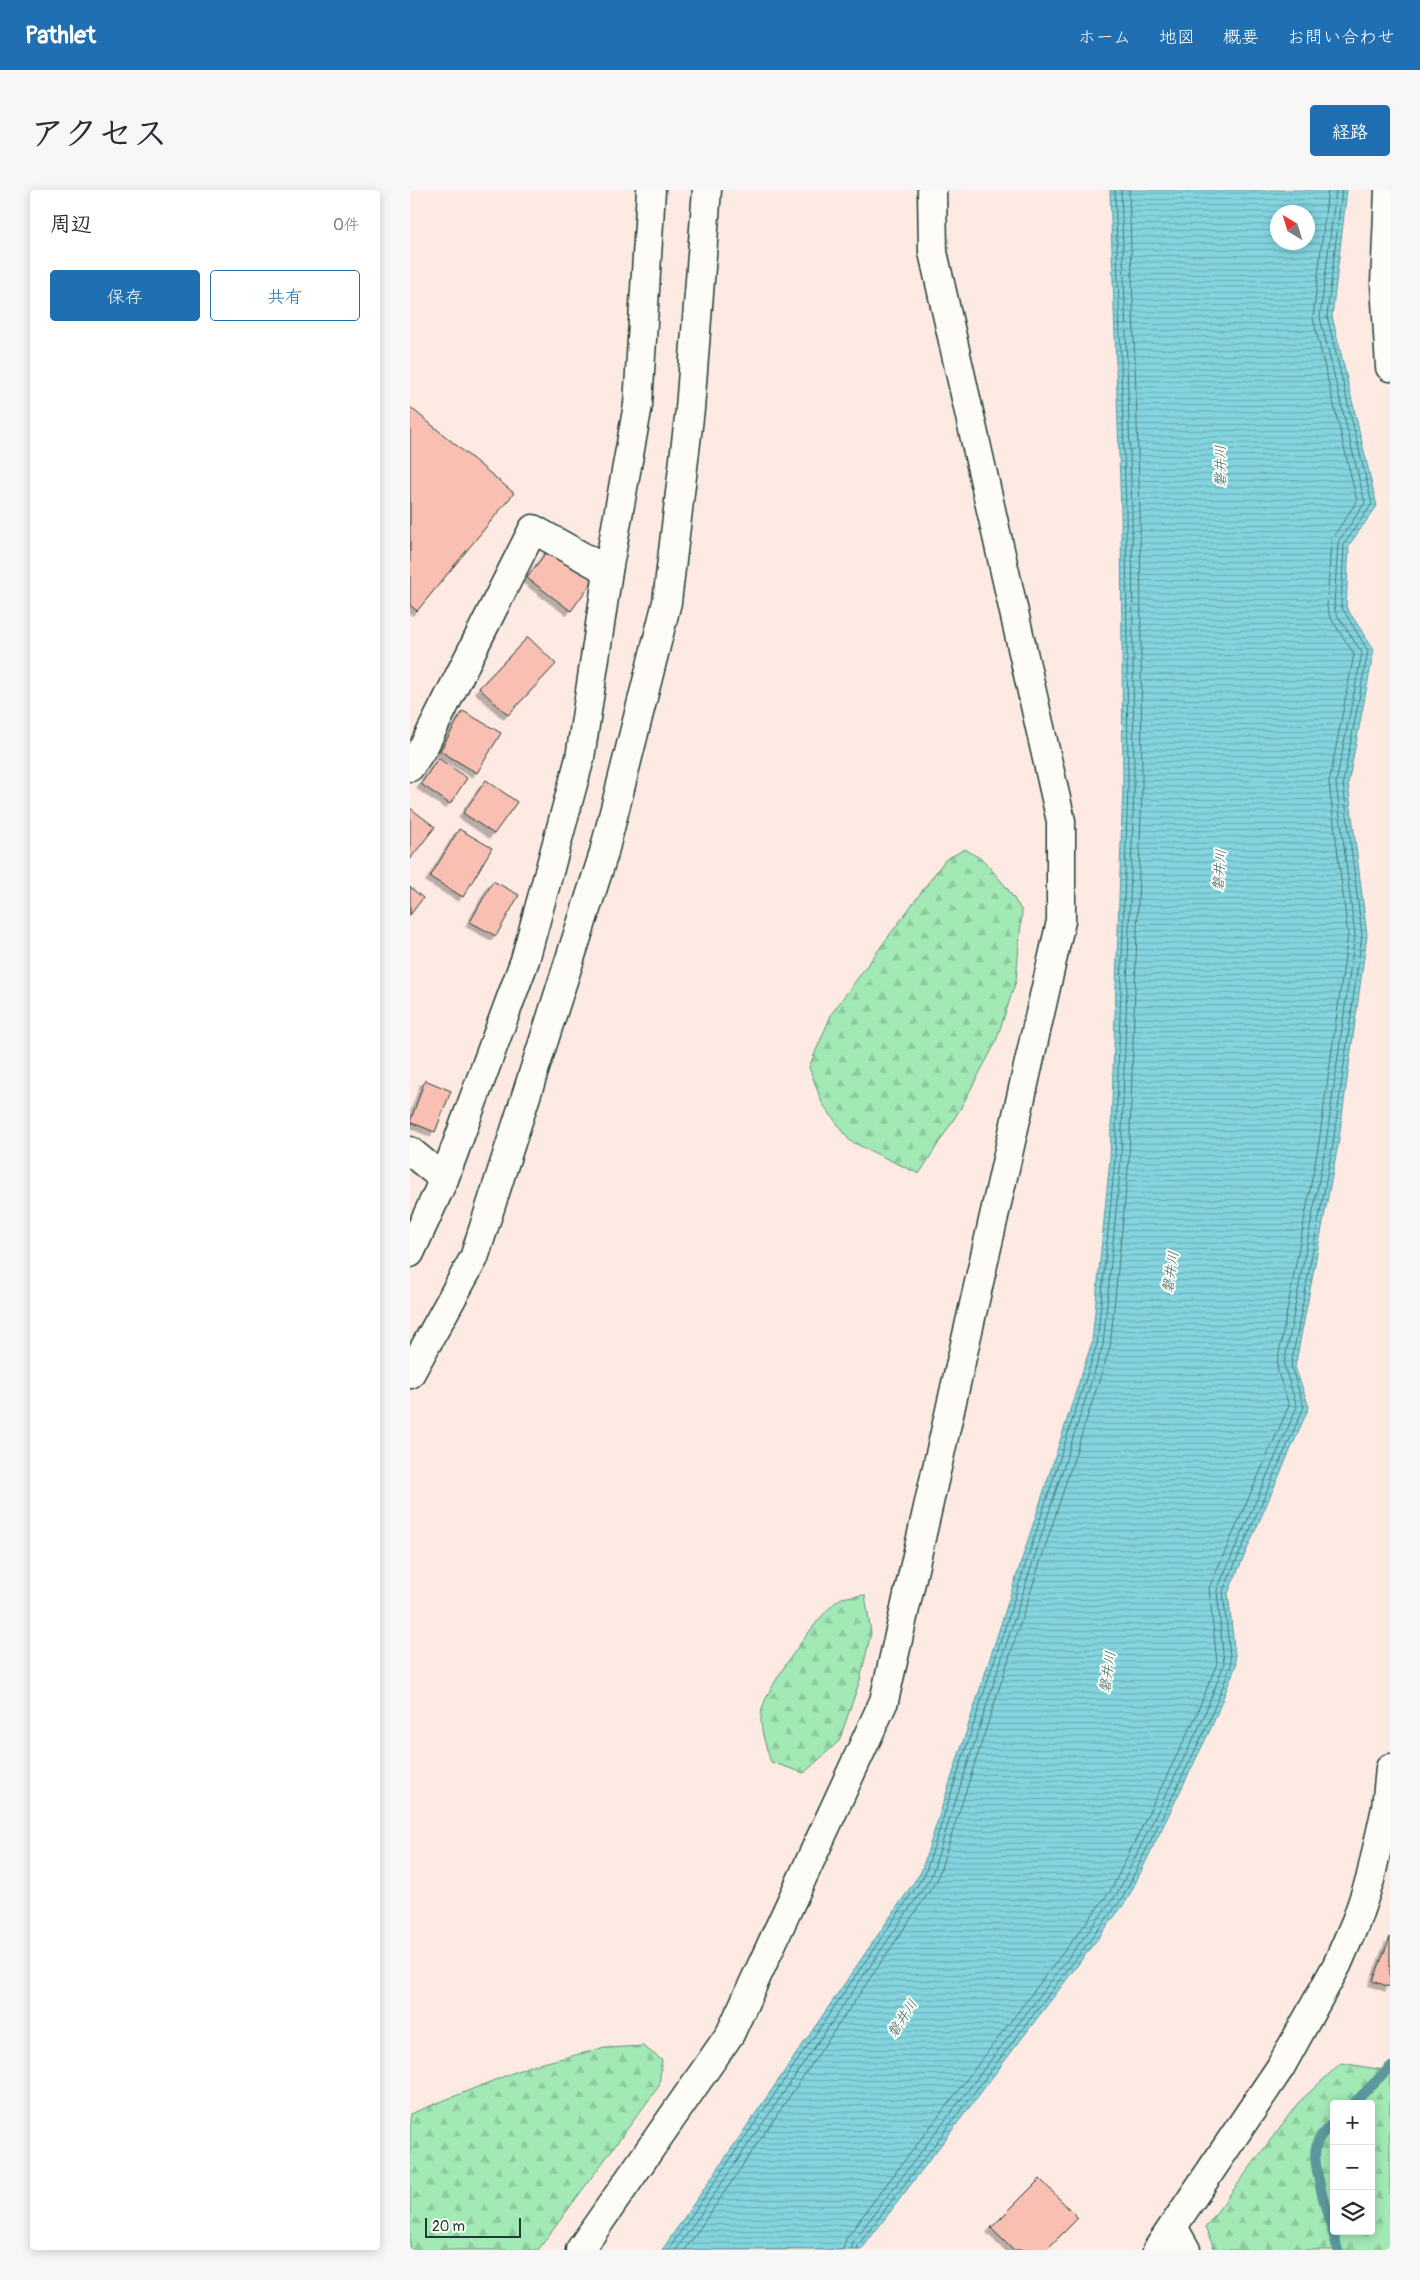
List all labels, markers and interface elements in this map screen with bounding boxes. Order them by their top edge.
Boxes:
text: Pathlet [25,21,96,50]
text: ホーム [1078,26,1131,49]
text: 地図 [1159,26,1195,49]
text: 概要 [1223,26,1259,49]
text: お問い合わせ [1287,26,1395,49]
button: 経路 [1310,105,1390,156]
text: アクセス [30,112,168,156]
north arrow [1270,205,1315,250]
text: 周辺 [50,211,92,238]
text: 0件 [333,215,360,235]
button: 保存 [50,270,200,321]
button: 共有 [210,270,360,321]
water label: 磐井川 [1212,445,1229,487]
water label: 磐井川 [1209,848,1230,892]
water label: 磐井川 [1159,1250,1182,1294]
water label: 磐井川 [1096,1650,1119,1694]
water label: 磐井川 [884,1996,921,2041]
map controls [1330,2100,1375,2235]
button: + [1330,2100,1375,2145]
button: − [1330,2145,1375,2190]
button: layers [1330,2190,1375,2235]
scale bar [425,2215,521,2238]
text: 20 m [432,2218,465,2235]

